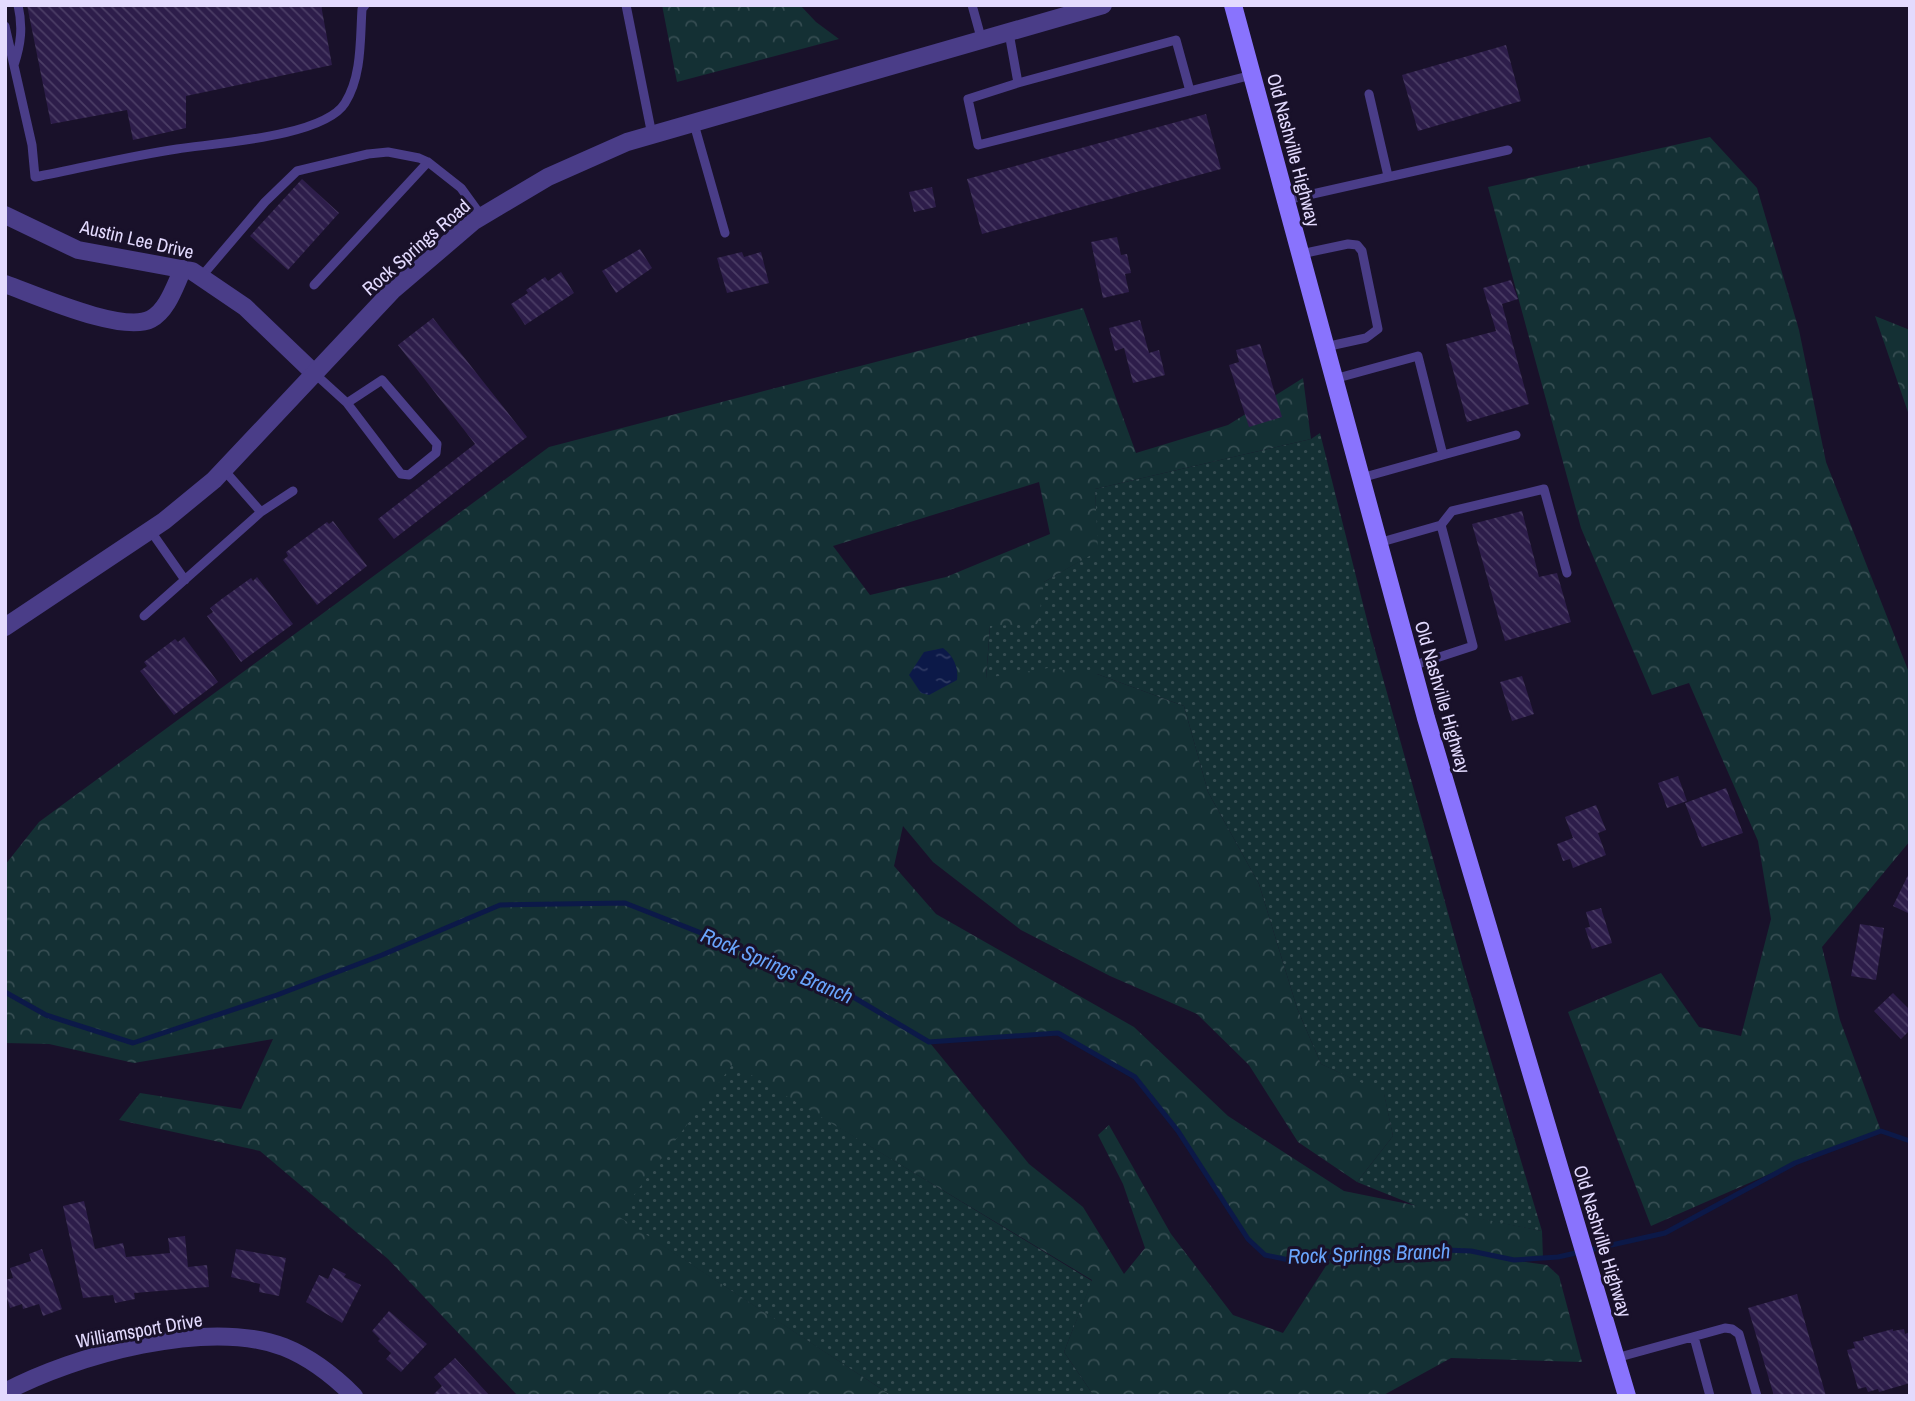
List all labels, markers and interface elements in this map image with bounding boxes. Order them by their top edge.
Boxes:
street label: Old Nashville Highway [1261,71,1327,230]
street label: Rock Springs Road [356,193,476,301]
street label: Austin Lee Drive [77,213,196,265]
street label: Old Nashville Highway [1409,618,1477,777]
water label: Rock Springs Branch [697,920,858,1011]
street label: Old Nashville Highway [1568,1162,1639,1320]
water label: Rock Springs Branch [1287,1236,1451,1271]
street label: Williamsport Drive [74,1306,204,1354]

